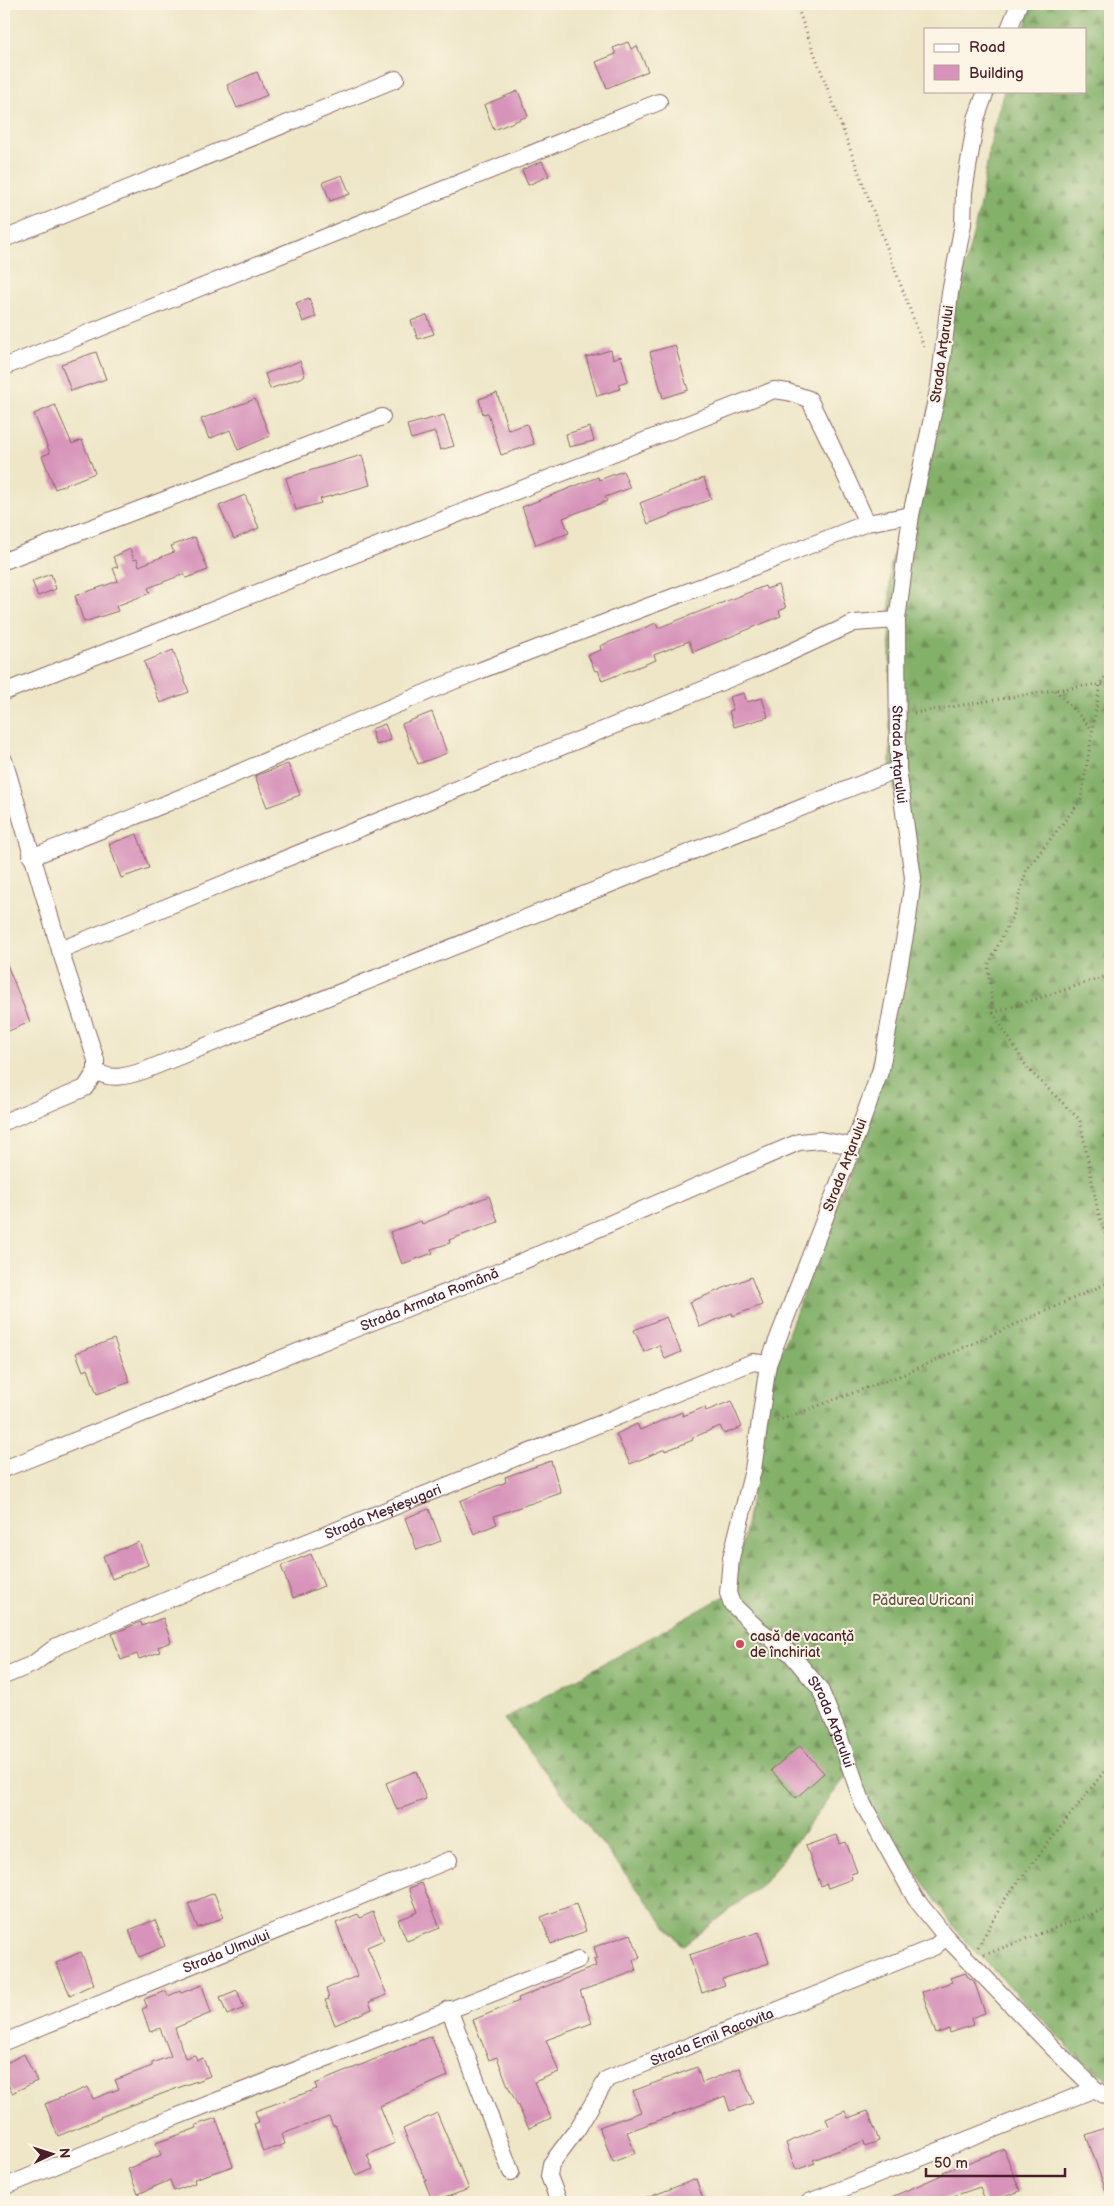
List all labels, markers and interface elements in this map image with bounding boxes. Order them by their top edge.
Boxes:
legend [924,28,1086,92]
text: Road [969,38,1005,57]
text: Building [969,64,1024,83]
street label: Strada Arțarului [927,304,957,404]
street label: Strada Arțarului [889,705,911,805]
street label: Strada Arțarului [819,1116,871,1214]
street label: Strada Armata Română [358,1264,501,1334]
street label: Strada Meșteșugari [322,1480,444,1542]
park label: Pădurea Uricani [872,1592,974,1609]
place label: casă de vacanță de închiriat [750,1628,854,1661]
marker: casă de vacanță de închiriat [734,1638,746,1650]
street label: Strada Arțarului [804,1672,858,1770]
street label: Strada Ulmului [180,1926,272,1976]
street label: Strada Emil Racovita [648,2004,776,2069]
north arrow [28,2128,78,2178]
scale bar [926,2146,1065,2178]
text: N [56,2147,73,2159]
text: 50 m [934,2154,968,2173]

